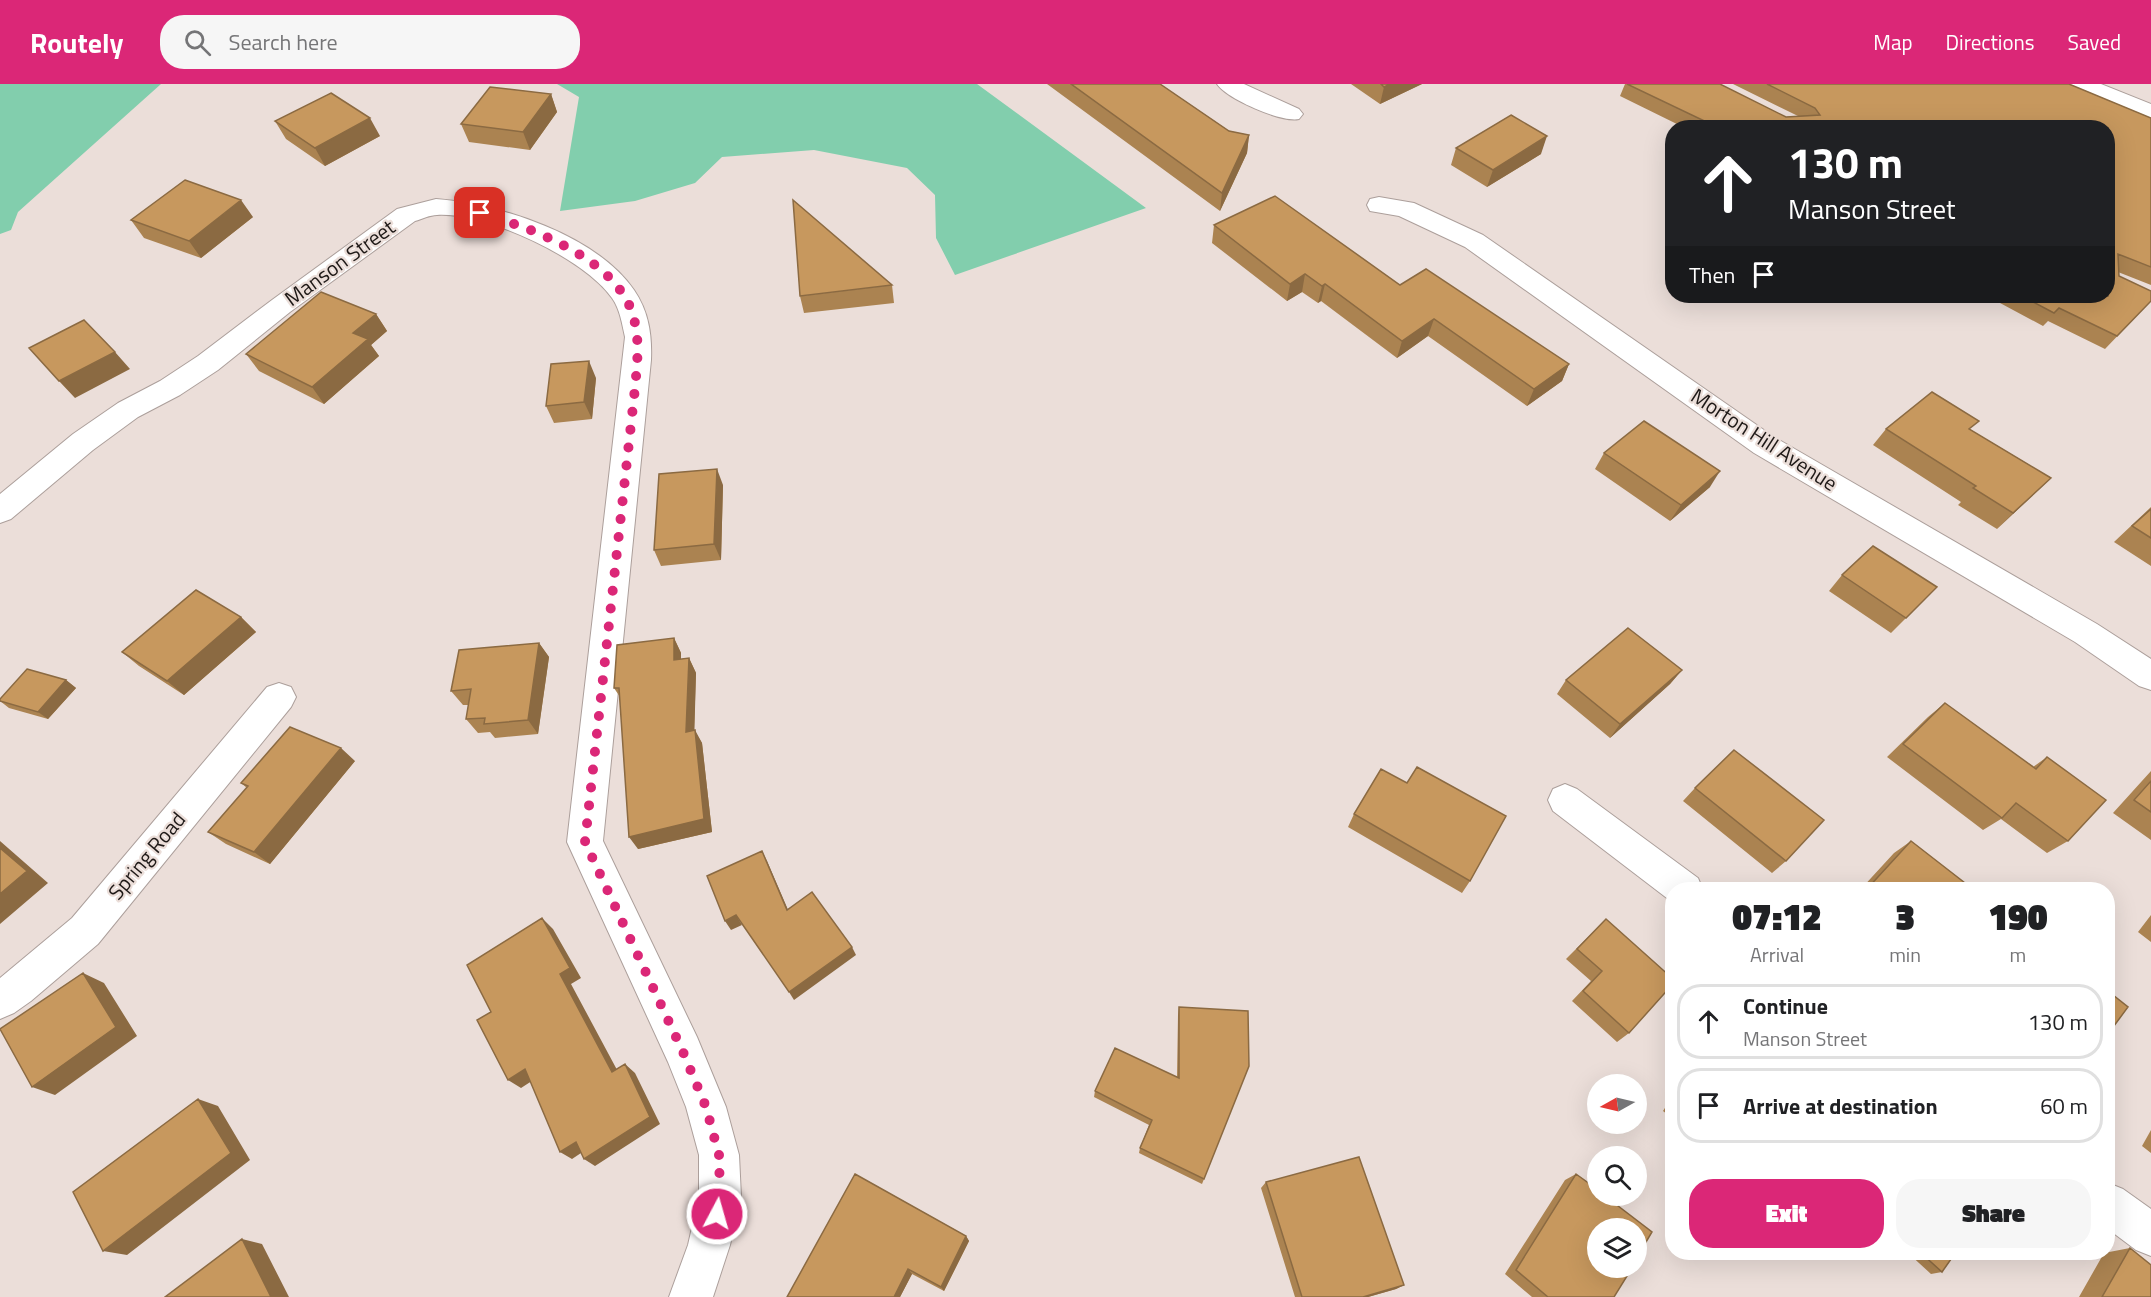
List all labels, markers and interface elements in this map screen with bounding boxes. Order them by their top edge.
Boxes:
search box [160,15,580,69]
text: Routely [30,21,124,64]
text: Search here [229,25,338,59]
icon: search [181,26,214,59]
text: Map [1873,26,1913,58]
text: Directions [1946,26,2035,58]
text: Saved [2068,26,2121,58]
text: 130 m [1788,130,1903,194]
icon: ahead [1689,144,1767,222]
pin [454,187,505,238]
text: Manson Street [1788,188,1956,229]
icon: arrive [463,196,496,229]
street label: Manson Street [277,211,402,313]
text: Then [1689,258,1735,292]
icon: arrive [1747,258,1780,291]
street label: Morton Hill Avenue [1685,380,1844,499]
street label: Spring Road [100,804,193,906]
text: 07:12 [1732,889,1822,944]
text: 3 [1895,889,1915,944]
text: 190 [1988,889,2048,944]
text: Arrival [1750,939,1804,970]
text: min [1889,939,1921,970]
text: m [2010,939,2026,970]
text: Continue [1743,989,1828,1023]
icon: ahead [1692,1005,1725,1038]
text: 130 m [2028,1005,2088,1039]
text: Manson Street [1743,1023,1867,1054]
north arrow [1587,1074,1647,1134]
map controls [1587,1074,1647,1278]
icon: arrive [1692,1089,1725,1122]
text: Arrive at destination [1743,1089,1938,1123]
text: 60 m [2040,1089,2088,1123]
button: search [1587,1146,1647,1206]
button: Exit [1689,1179,1884,1248]
button: Share [1896,1179,2091,1248]
position arrow [685,1182,749,1246]
button: layers [1587,1218,1647,1278]

